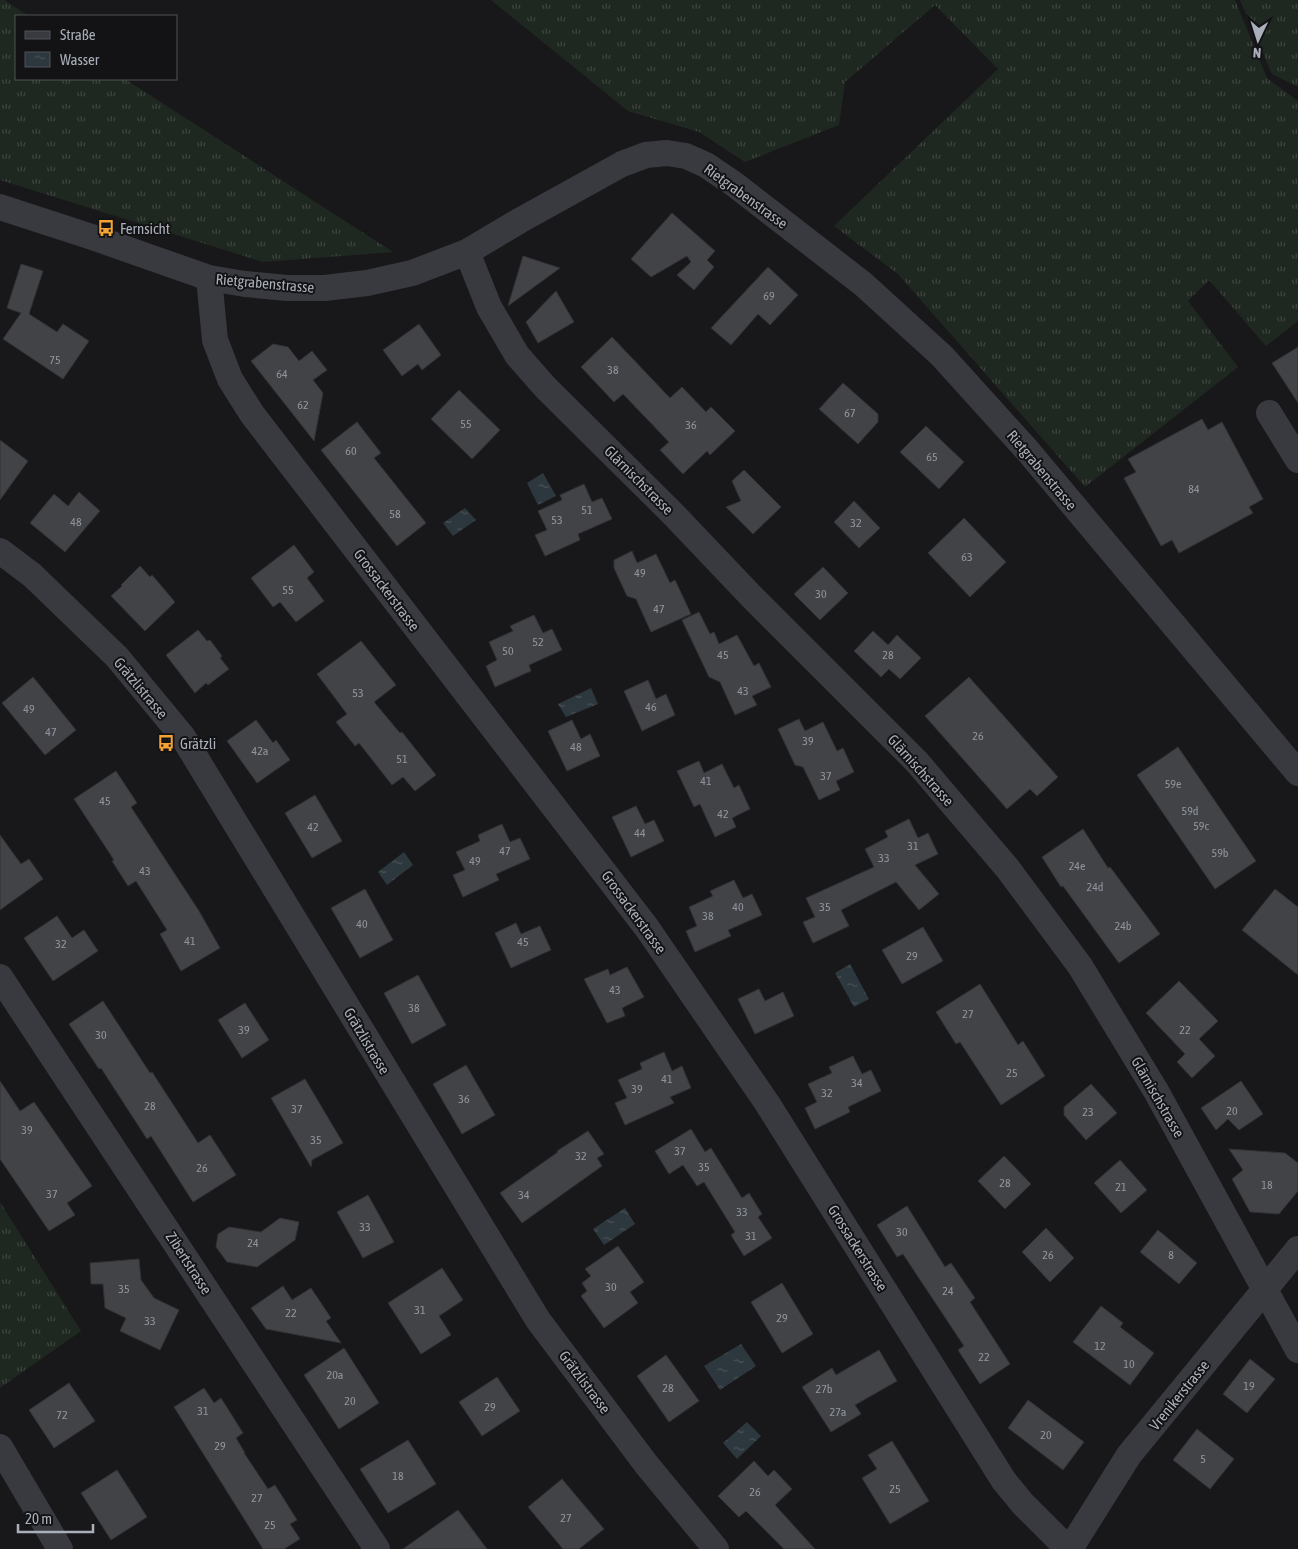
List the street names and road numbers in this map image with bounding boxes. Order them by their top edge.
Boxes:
street label: Rietgrabenstrasse [701,160,791,232]
street label: Rietgrabenstrasse [215,270,315,296]
street label: Rietgrabenstrasse [1004,427,1080,514]
street label: Glärnischstrasse [601,442,677,518]
street label: Grossackerstrasse [351,546,423,634]
street label: Grätzlistrasse [111,654,172,722]
street label: Glärnischstrasse [884,731,958,809]
street label: Grossackerstrasse [598,867,670,957]
street label: Grätzlistrasse [341,1005,394,1077]
street label: Glärnischstrasse [1128,1054,1188,1141]
street label: Grossackerstrasse [825,1202,891,1294]
street label: Zibertstrasse [163,1229,216,1297]
street label: Grätzlistrasse [556,1347,614,1417]
street label: Vrenikerstrasse [1146,1356,1212,1433]

